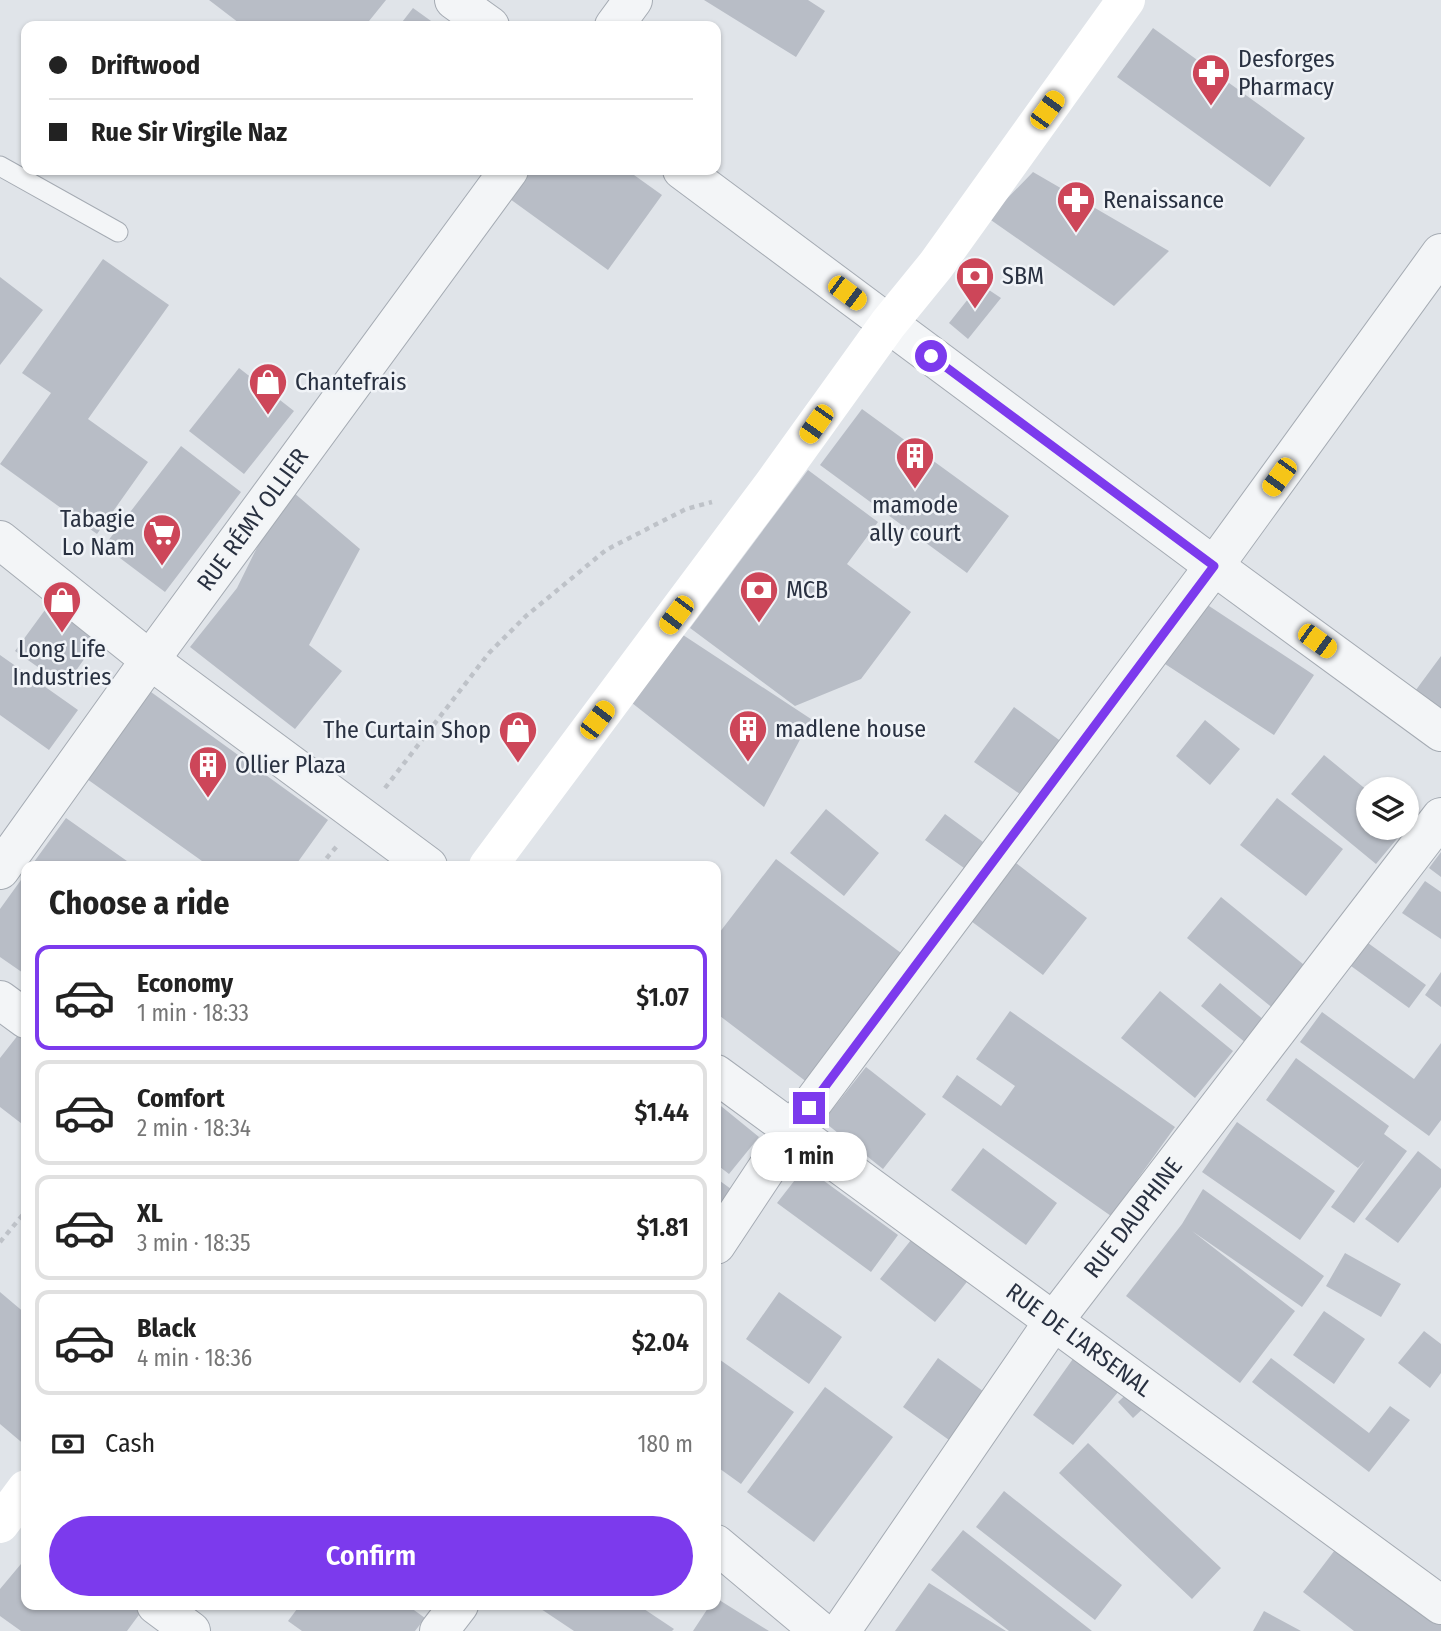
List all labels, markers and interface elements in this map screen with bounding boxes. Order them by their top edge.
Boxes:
place label: Desforges Pharmacy [1238,45,1335,101]
text: Driftwood [91,50,200,81]
pharmacy icon: Desforges Pharmacy [1190,52,1232,107]
car [1027,87,1068,133]
text: Rue Sir Virgile Naz [91,117,287,148]
pharmacy icon: Renaissance [1055,179,1097,234]
place label: Renaissance [1103,186,1224,214]
bank icon: SBM [954,255,996,310]
place label: SBM [1002,262,1044,290]
car [824,272,871,314]
route start [915,340,947,372]
shop icon: Chantefrais [247,361,289,416]
place label: Chantefrais [295,368,406,396]
car [796,401,837,447]
building icon: mamode ally court [894,435,936,490]
street label: RUE RÉMY OLLIER [191,443,314,596]
car [1259,454,1300,500]
place label: mamode ally court [869,491,961,547]
place label: Tabagie Lo Nam [60,505,135,561]
supermarket icon: Tabagie Lo Nam [141,512,183,567]
bank icon: MCB [738,569,780,624]
place label: MCB [786,576,828,604]
shop icon: Long Life Industries [41,579,83,634]
car [655,592,698,638]
car [1294,620,1341,662]
place label: Long Life Industries [13,635,111,691]
car [576,697,619,743]
building icon: madlene house [727,708,769,763]
shop icon: The Curtain Shop [497,709,539,764]
place label: madlene house [775,715,926,743]
place label: The Curtain Shop [323,716,491,744]
building icon: Ollier Plaza [187,744,229,799]
place label: Ollier Plaza [235,751,346,779]
map controls [1356,777,1419,840]
button: layers [1356,777,1419,840]
text: Choose a ride [49,884,230,922]
icon: car [53,966,116,1029]
text: Economy [137,968,233,999]
text: $1.07 [636,982,689,1013]
text: 1 min · 18:33 [137,999,249,1027]
icon: car [53,1081,116,1144]
text: Comfort [137,1083,225,1114]
route end [793,1092,825,1124]
text: $1.44 [635,1097,689,1128]
text: 2 min · 18:34 [137,1114,251,1142]
callout: 1 min [751,1132,867,1182]
text: 1 min [784,1142,834,1170]
street label: RUE DAUPHINE [1078,1153,1188,1283]
icon: car [53,1196,116,1259]
text: XL [137,1198,163,1229]
text: $1.81 [637,1212,689,1243]
text: 3 min · 18:35 [137,1229,251,1257]
street label: RUE DE L'ARSENAL [1001,1277,1158,1403]
icon: car [53,1311,116,1374]
text: Black [137,1313,196,1344]
text: $2.04 [632,1327,689,1358]
text: 4 min · 18:36 [137,1344,252,1372]
icon: cash [49,1425,87,1463]
text: Cash [105,1428,155,1459]
text: 180 m [637,1430,693,1458]
button: Confirm [49,1516,693,1596]

